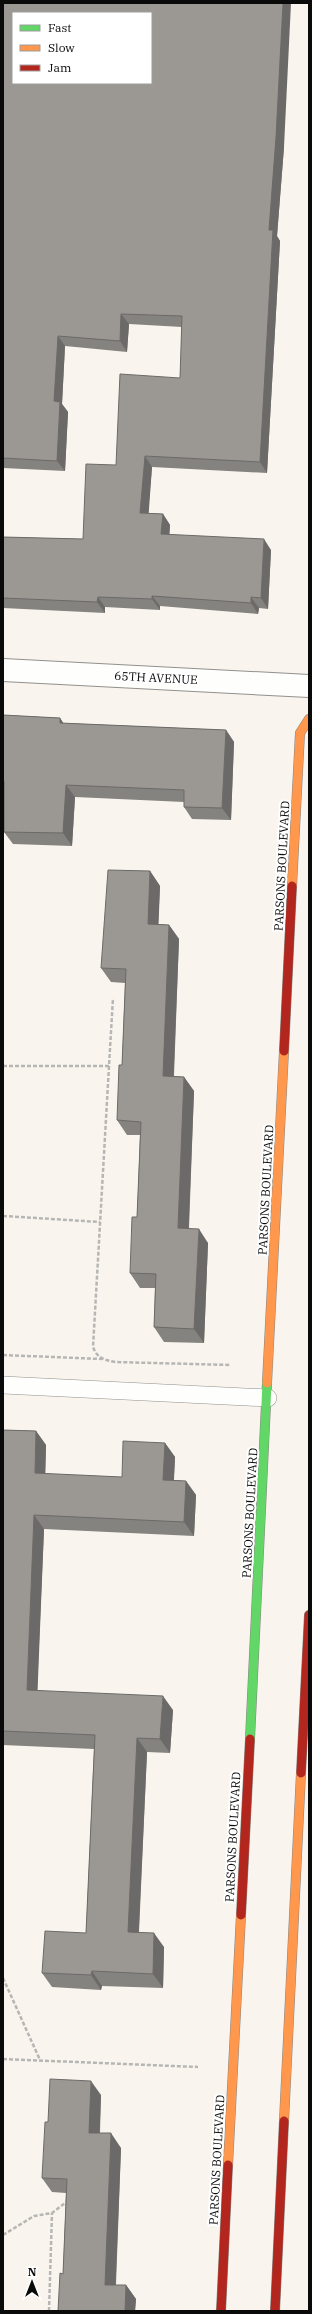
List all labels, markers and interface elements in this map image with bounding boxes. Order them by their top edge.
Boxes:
legend [12,12,152,84]
text: Fast [48,20,72,35]
text: Slow [48,40,75,55]
text: Jam [48,60,72,75]
street label: 65TH AVENUE [114,668,198,687]
street label: PARSONS BOULEVARD [271,800,292,931]
street label: PARSONS BOULEVARD [255,1124,276,1255]
street label: PARSONS BOULEVARD [239,1447,260,1578]
street label: PARSONS BOULEVARD [222,1771,243,1902]
street label: PARSONS BOULEVARD [206,2094,227,2225]
north arrow [12,2262,52,2302]
text: N [28,2265,37,2279]

